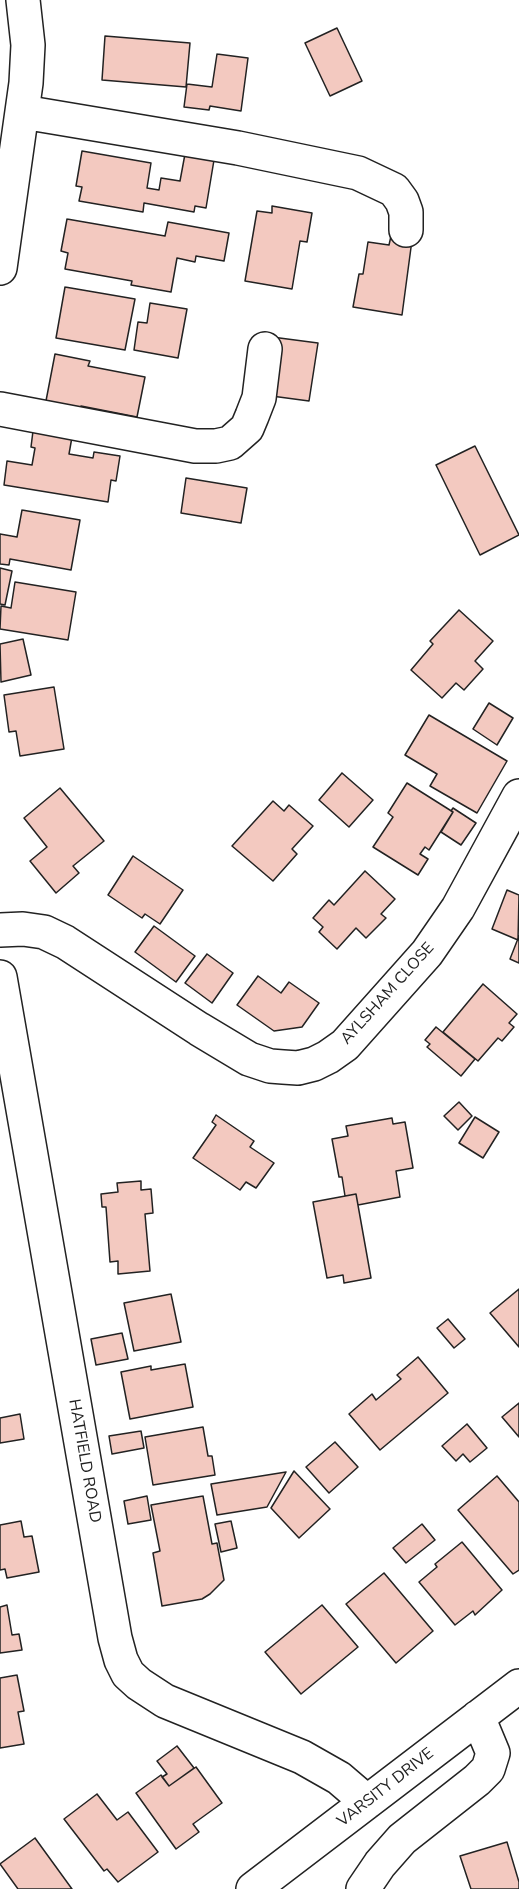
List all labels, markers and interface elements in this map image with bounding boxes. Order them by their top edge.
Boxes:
street label: AYLSHAM CLOSE [337,939,439,1049]
street label: HATFIELD ROAD [64,1398,104,1524]
street label: VARSITY DRIVE [334,1744,438,1832]

